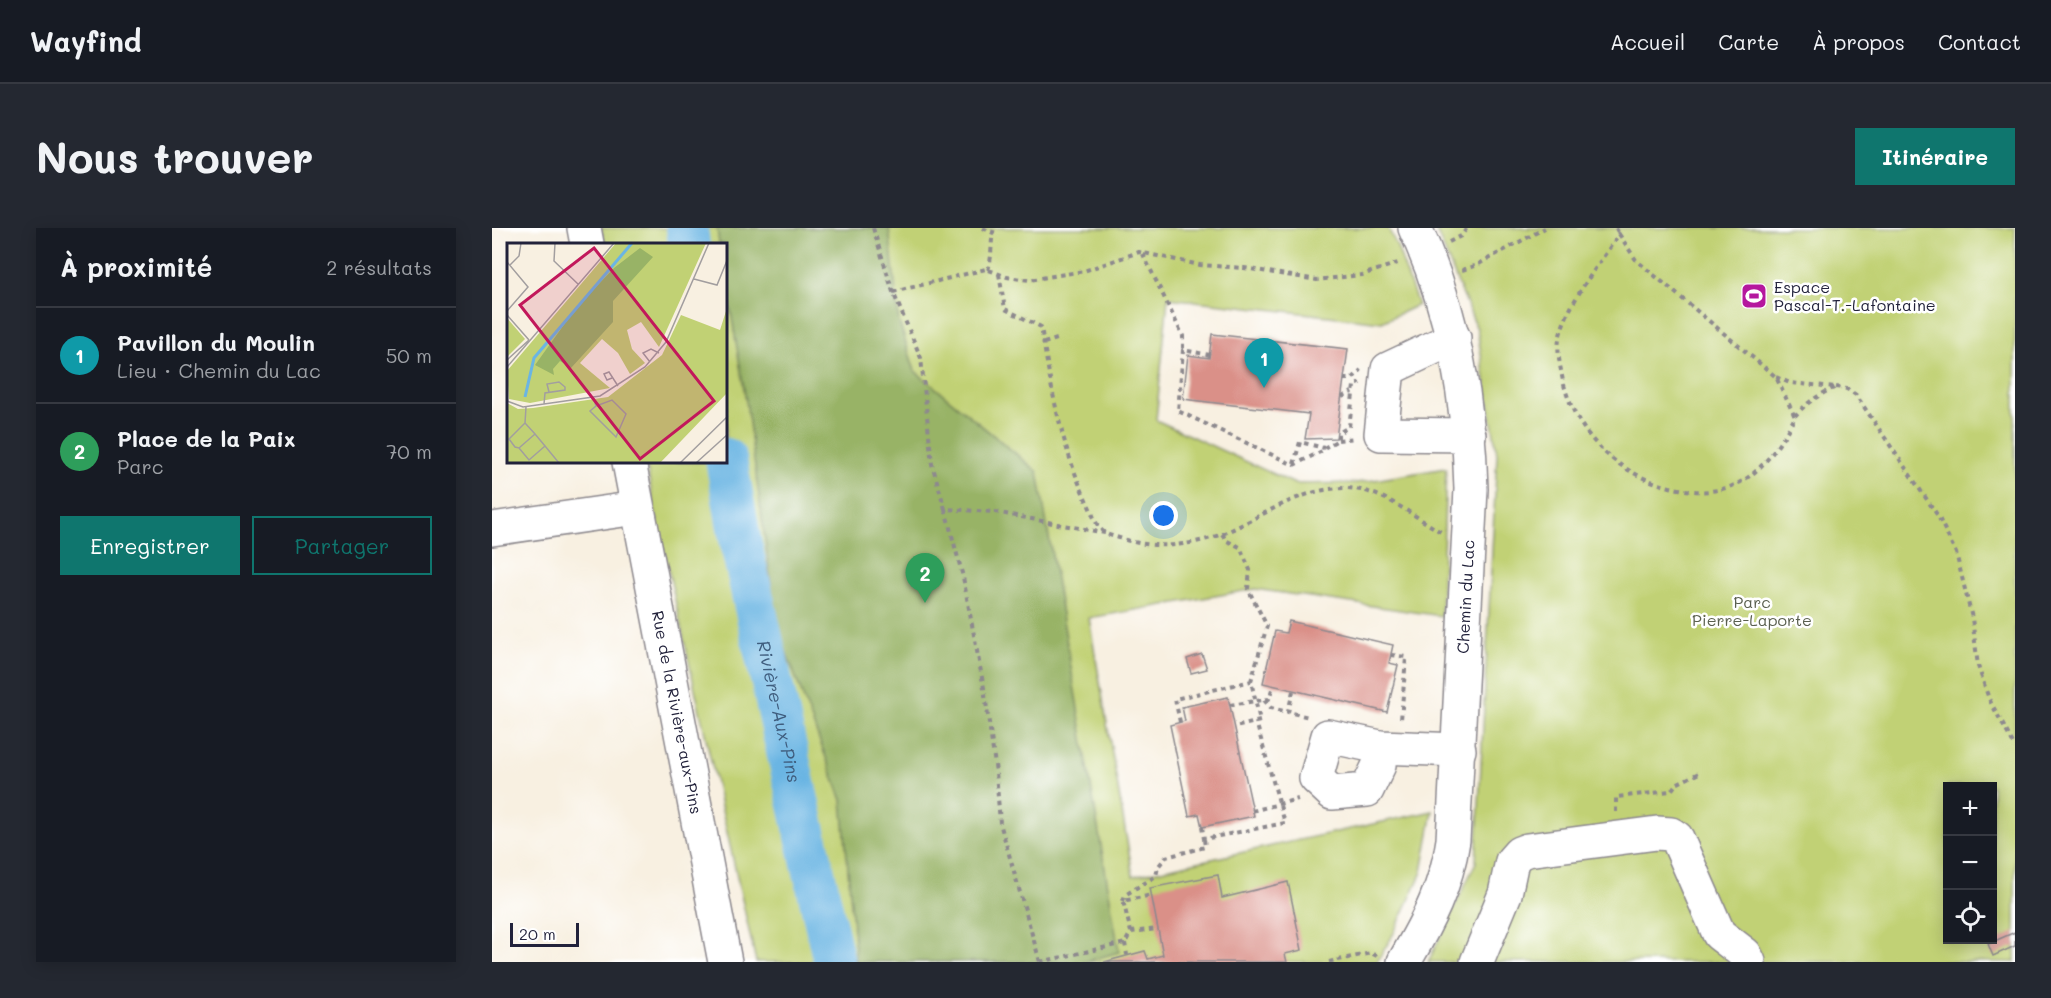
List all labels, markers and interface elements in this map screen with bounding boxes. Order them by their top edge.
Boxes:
text: Wayfind [30,23,141,59]
text: Accueil [1610,28,1685,55]
text: Carte [1718,28,1779,55]
text: À propos [1812,28,1905,55]
text: Contact [1938,28,2021,55]
button: Itinéraire [1855,128,2015,185]
text: Nous trouver [36,129,314,184]
inset map [507,243,728,464]
text: À proximité [60,250,212,284]
text: 2 résultats [326,254,432,280]
place label: Espace Pascal-T.-Lafontaine [1774,276,1936,315]
sports icon: Espace Pascal-T.-Lafontaine [1739,281,1769,311]
text: Pavillon du Moulin [117,328,315,357]
pin: 1 [1244,338,1284,388]
text: 1 [75,342,84,368]
text: 50 m [386,342,432,368]
text: Lieu · Chemin du Lac [117,357,321,383]
text: Place de la Paix [117,424,296,453]
text: 2 [74,438,85,464]
text: 70 m [386,438,432,464]
text: Parc [117,453,163,479]
your location [1149,501,1178,530]
button: Enregistrer [60,516,240,575]
button: Partager [252,516,432,575]
street label: Chemin du Lac [1452,539,1478,654]
pin: 2 [906,554,944,603]
park label: Parc Pierre-Laporte [1692,591,1812,630]
street label: Rue de la Rivière-aux-Pins [648,609,707,816]
water label: Rivière-Aux-Pins [752,638,807,785]
map controls [1943,782,1997,944]
button: + [1943,782,1997,836]
button: − [1943,836,1997,890]
button: locate [1943,890,1997,944]
scale bar [510,920,579,948]
text: 20 m [519,923,556,944]

